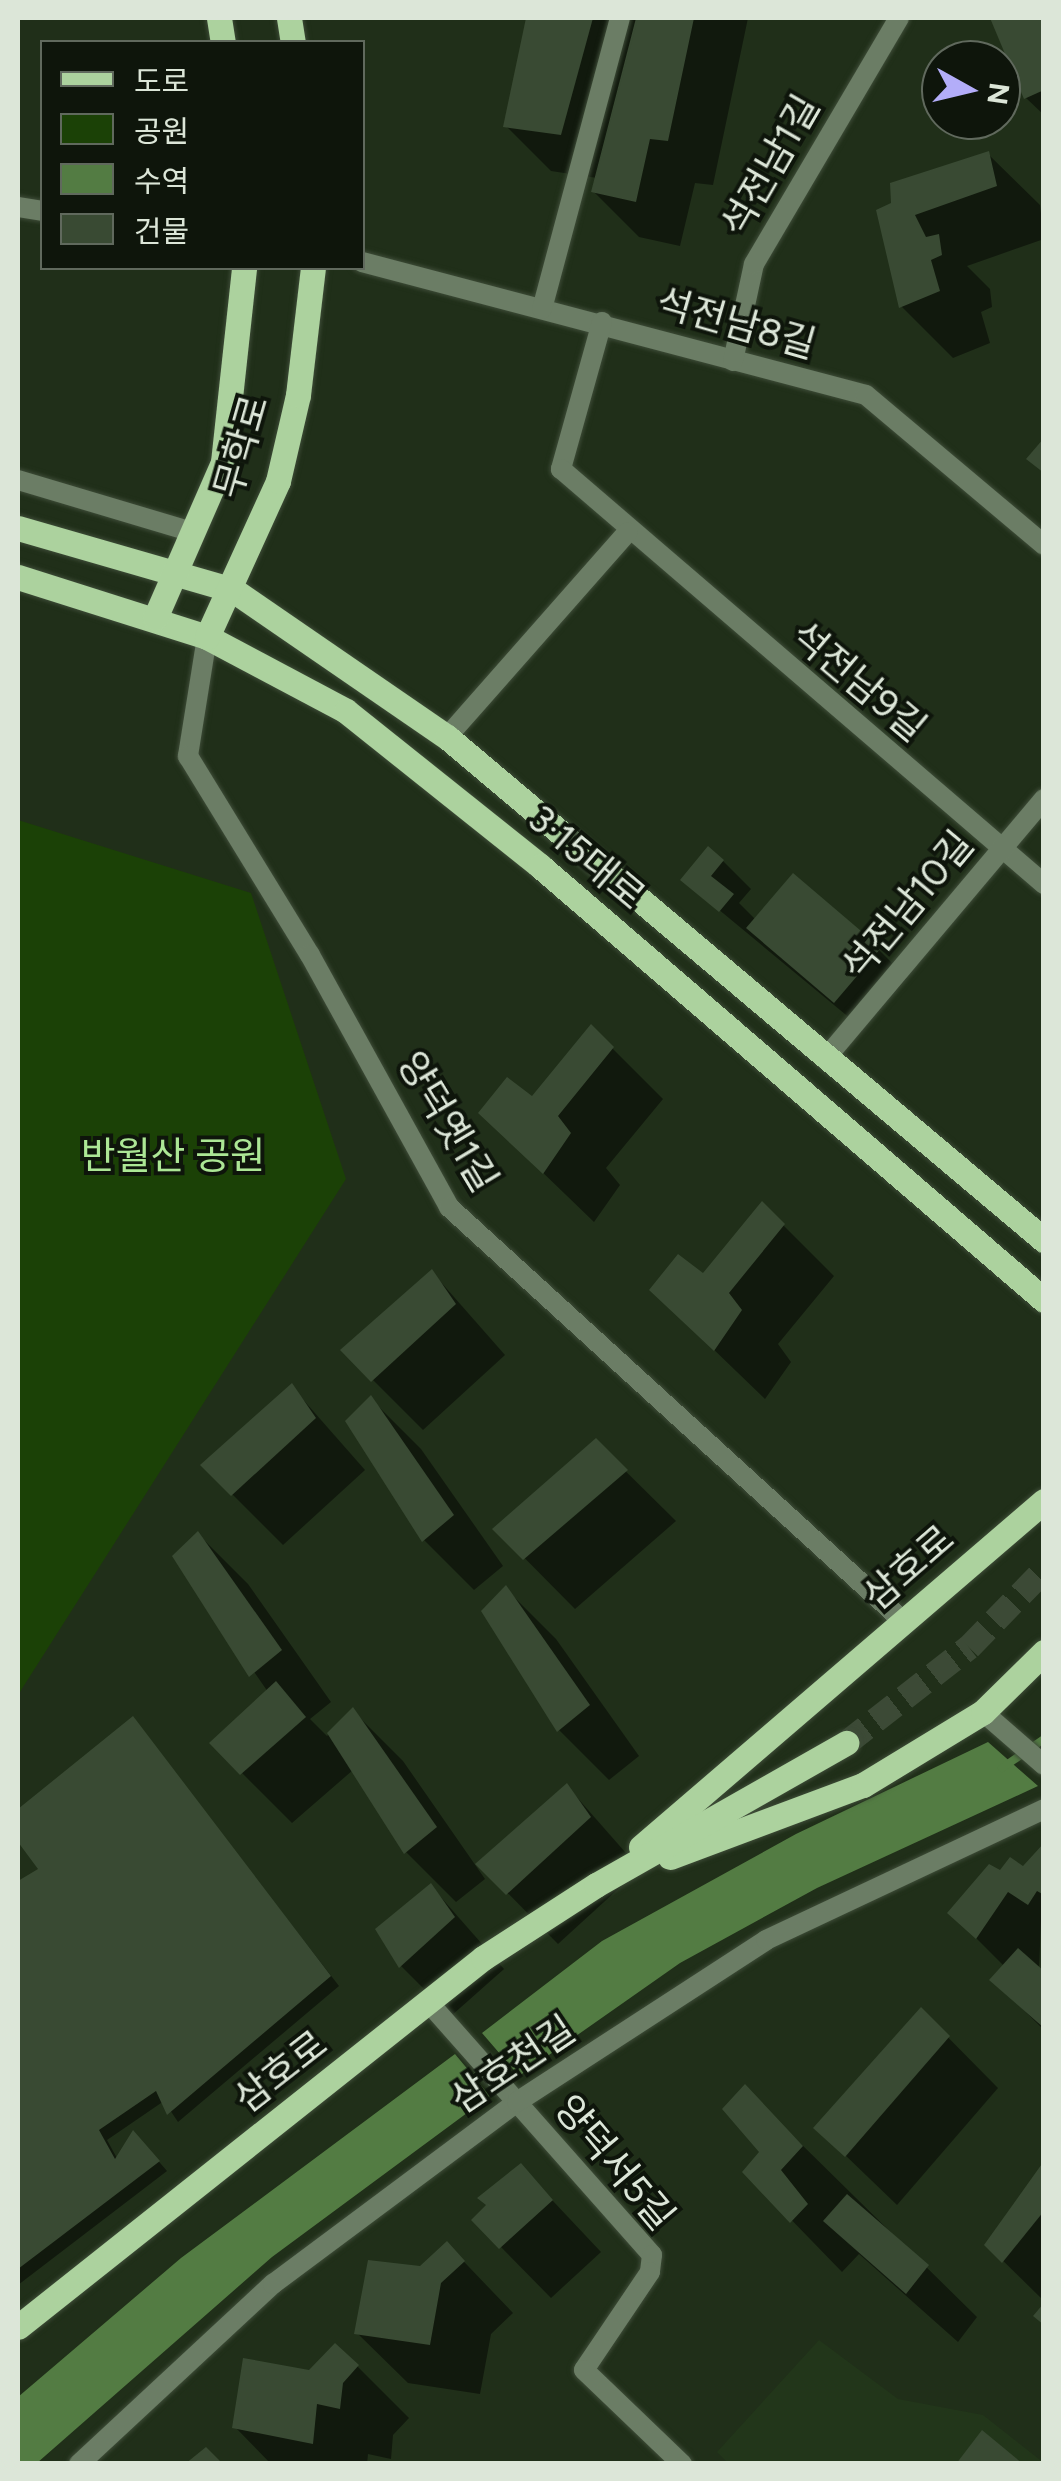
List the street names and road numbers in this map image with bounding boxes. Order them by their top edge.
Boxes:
street label: 석전남1길 [712,87,830,245]
street label: 석전남8길 [651,280,821,368]
street label: 무학로 [206,390,278,504]
street label: 석전남9길 [782,613,934,751]
street label: 3·15대로 [519,796,653,920]
street label: 석전남10길 [833,822,983,990]
street label: 양덕옛1길 [387,1044,507,1200]
street label: 삼호로 [854,1516,964,1620]
street label: 삼호천길 [442,2007,584,2123]
street label: 삼호로 [226,2022,336,2122]
street label: 양덕서5길 [545,2086,683,2240]

